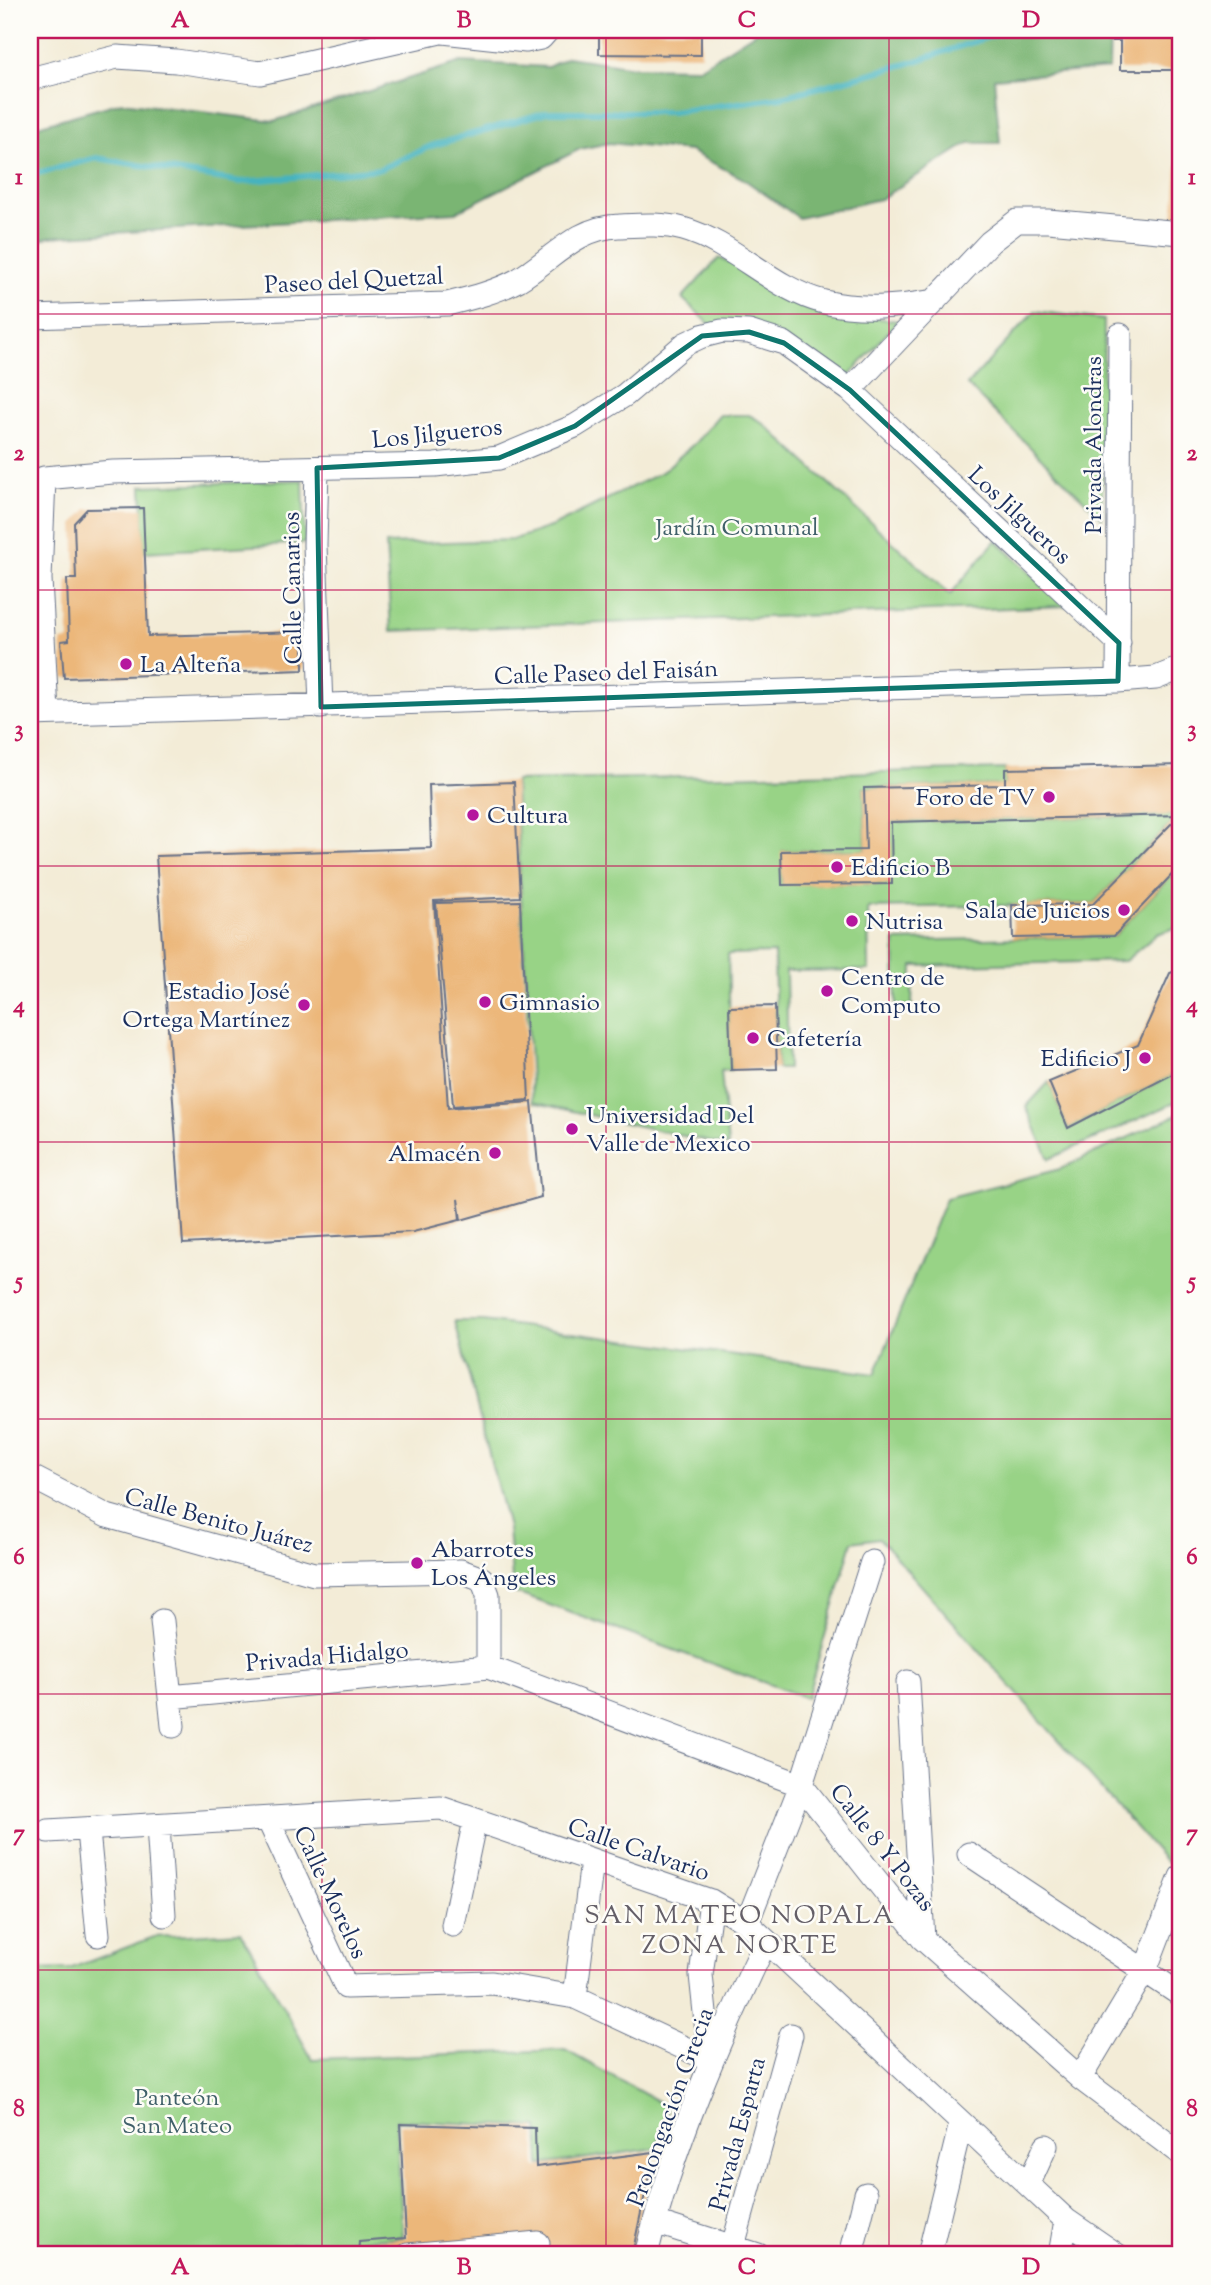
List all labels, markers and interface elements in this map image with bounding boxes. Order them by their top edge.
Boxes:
text: A [171,5,190,38]
text: B [457,5,472,38]
text: C [738,5,756,38]
text: D [1022,5,1040,38]
text: 1 [15,162,23,195]
text: 1 [1188,162,1196,195]
street label: Paseo del Quetzal [264,260,445,304]
street label: Privada Alondras [1078,356,1112,534]
street label: Los Jilgueros [370,411,504,459]
text: 2 [14,438,25,471]
text: 2 [1187,438,1198,471]
street label: Los Jilgueros [959,459,1078,573]
street label: Calle Canarios [276,511,312,665]
park label: Jardín Comunal [653,512,819,546]
place label: La Alteña [140,649,241,683]
street label: Calle Paseo del Faisán [493,653,719,695]
marker: La Alteña [118,656,134,672]
text: 3 [14,714,24,747]
text: 3 [1187,714,1197,747]
place label: Foro de TV [916,782,1035,816]
marker: Foro de TV [1041,789,1057,805]
place label: Cultura [487,800,568,834]
marker: Cultura [465,807,481,823]
place label: Edificio B [851,852,950,886]
marker: Edificio B [829,859,845,875]
place label: Sala de Juicios [965,895,1110,929]
marker: Sala de Juicios [1116,902,1132,918]
place label: Nutrisa [866,906,943,940]
marker: Nutrisa [844,913,860,929]
place label: Centro de Computo [841,962,945,1024]
place label: Estadio José Ortega Martínez [122,976,290,1038]
marker: Centro de Computo [819,983,835,999]
place label: Gimnasio [499,987,600,1021]
text: 4 [12,990,25,1023]
text: 4 [1185,990,1198,1023]
marker: Gimnasio [477,994,493,1010]
marker: Estadio José Ortega Martínez [296,997,312,1013]
place label: Cafetería [767,1023,862,1057]
marker: Cafetería [745,1030,761,1046]
place label: Edificio J [1040,1043,1131,1077]
marker: Edificio J [1137,1050,1153,1066]
place label: Universidad Del Valle de Mexico [586,1100,755,1162]
marker: Universidad Del Valle de Mexico [564,1121,580,1137]
place label: Almacén [388,1138,481,1172]
marker: Almacén [487,1145,503,1161]
text: 5 [13,1266,23,1299]
text: 5 [1186,1266,1196,1299]
street label: Calle Benito Juárez [120,1480,317,1563]
place label: Abarrotes Los Ángeles [431,1534,556,1596]
text: 6 [13,1542,25,1575]
text: 6 [1186,1542,1198,1575]
marker: Abarrotes Los Ángeles [409,1555,425,1571]
street label: Privada Hidalgo [244,1634,410,1682]
street label: Calle 8 Y Pozas [821,1777,942,1919]
street label: Calle Calvario [563,1811,714,1891]
text: 7 [13,1818,25,1851]
text: 7 [1186,1818,1198,1851]
street label: Calle Morelos [283,1821,375,1965]
district label: SAN MATEO NOPALA ZONA NORTE [584,1898,896,1965]
street label: Prolongación Grecia [620,2003,724,2212]
street label: Privada Esparta [702,2054,776,2215]
park label: Panteón San Mateo [122,2082,232,2144]
text: 8 [13,2094,25,2127]
text: 8 [1186,2094,1198,2127]
text: A [171,2252,190,2285]
text: B [457,2252,472,2285]
text: C [738,2252,756,2285]
text: D [1022,2252,1040,2285]

